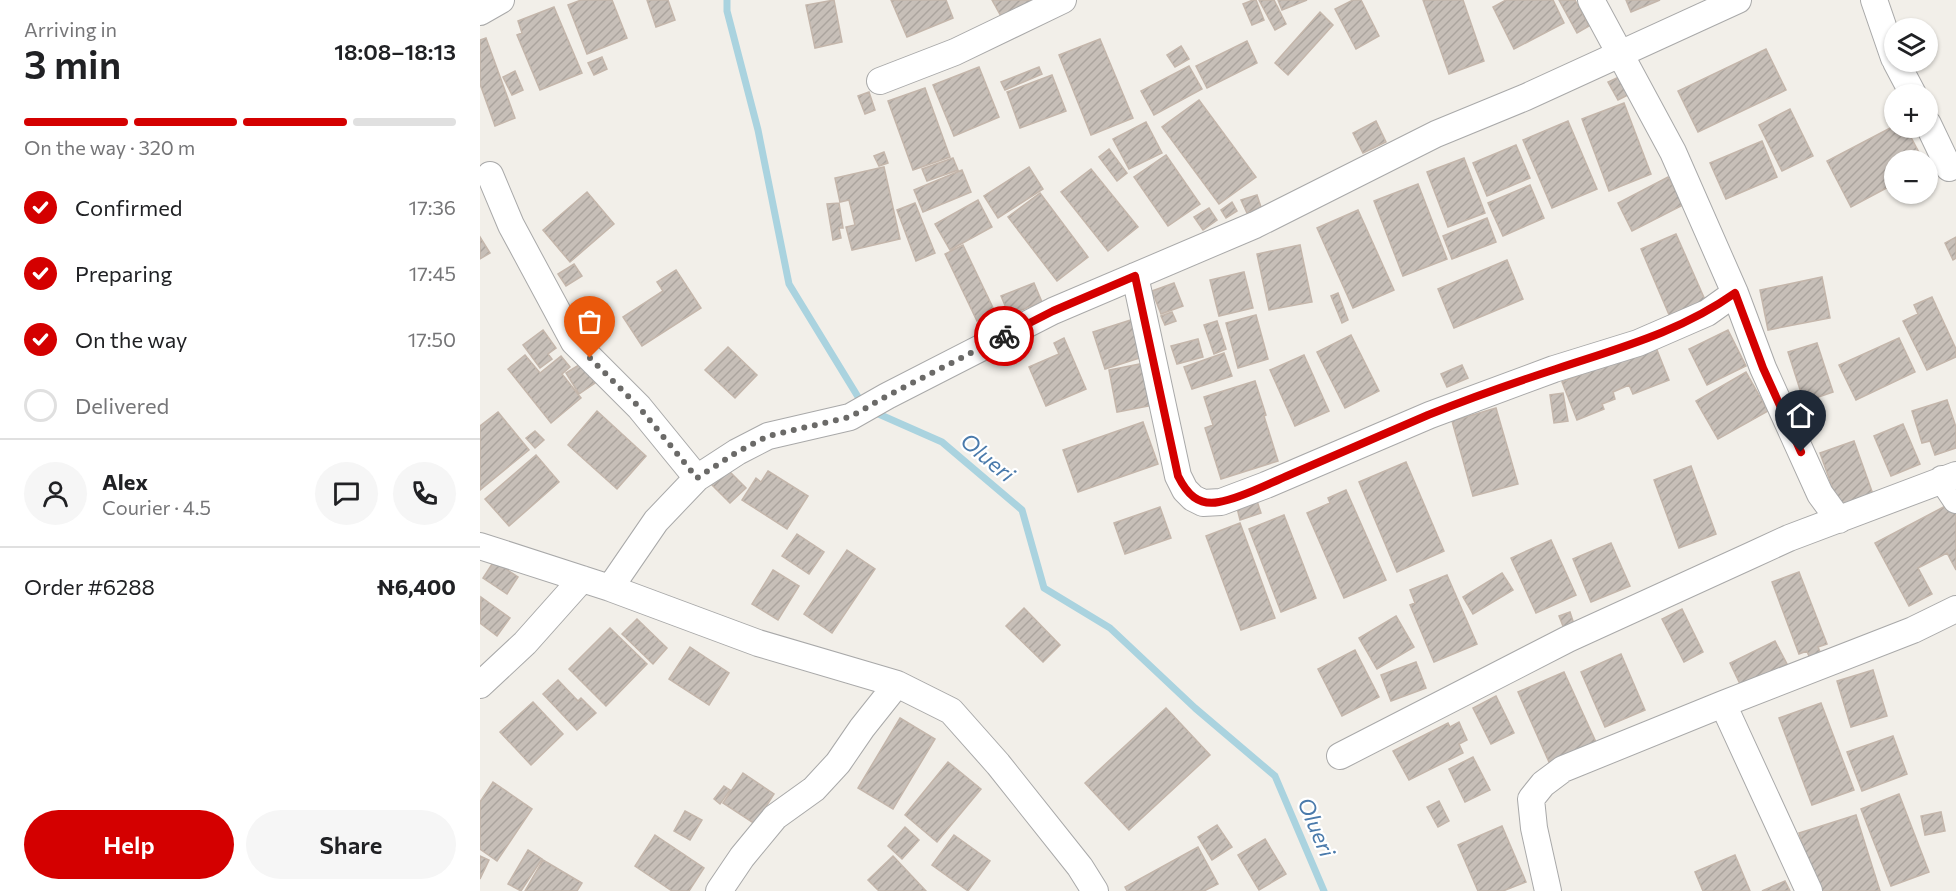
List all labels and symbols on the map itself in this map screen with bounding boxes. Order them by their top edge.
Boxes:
pin [564,296,615,358]
courier [974,306,1034,366]
pin [1775,390,1826,452]
water label: Olueri [956,427,1021,488]
water label: Olueri [1292,793,1342,862]

